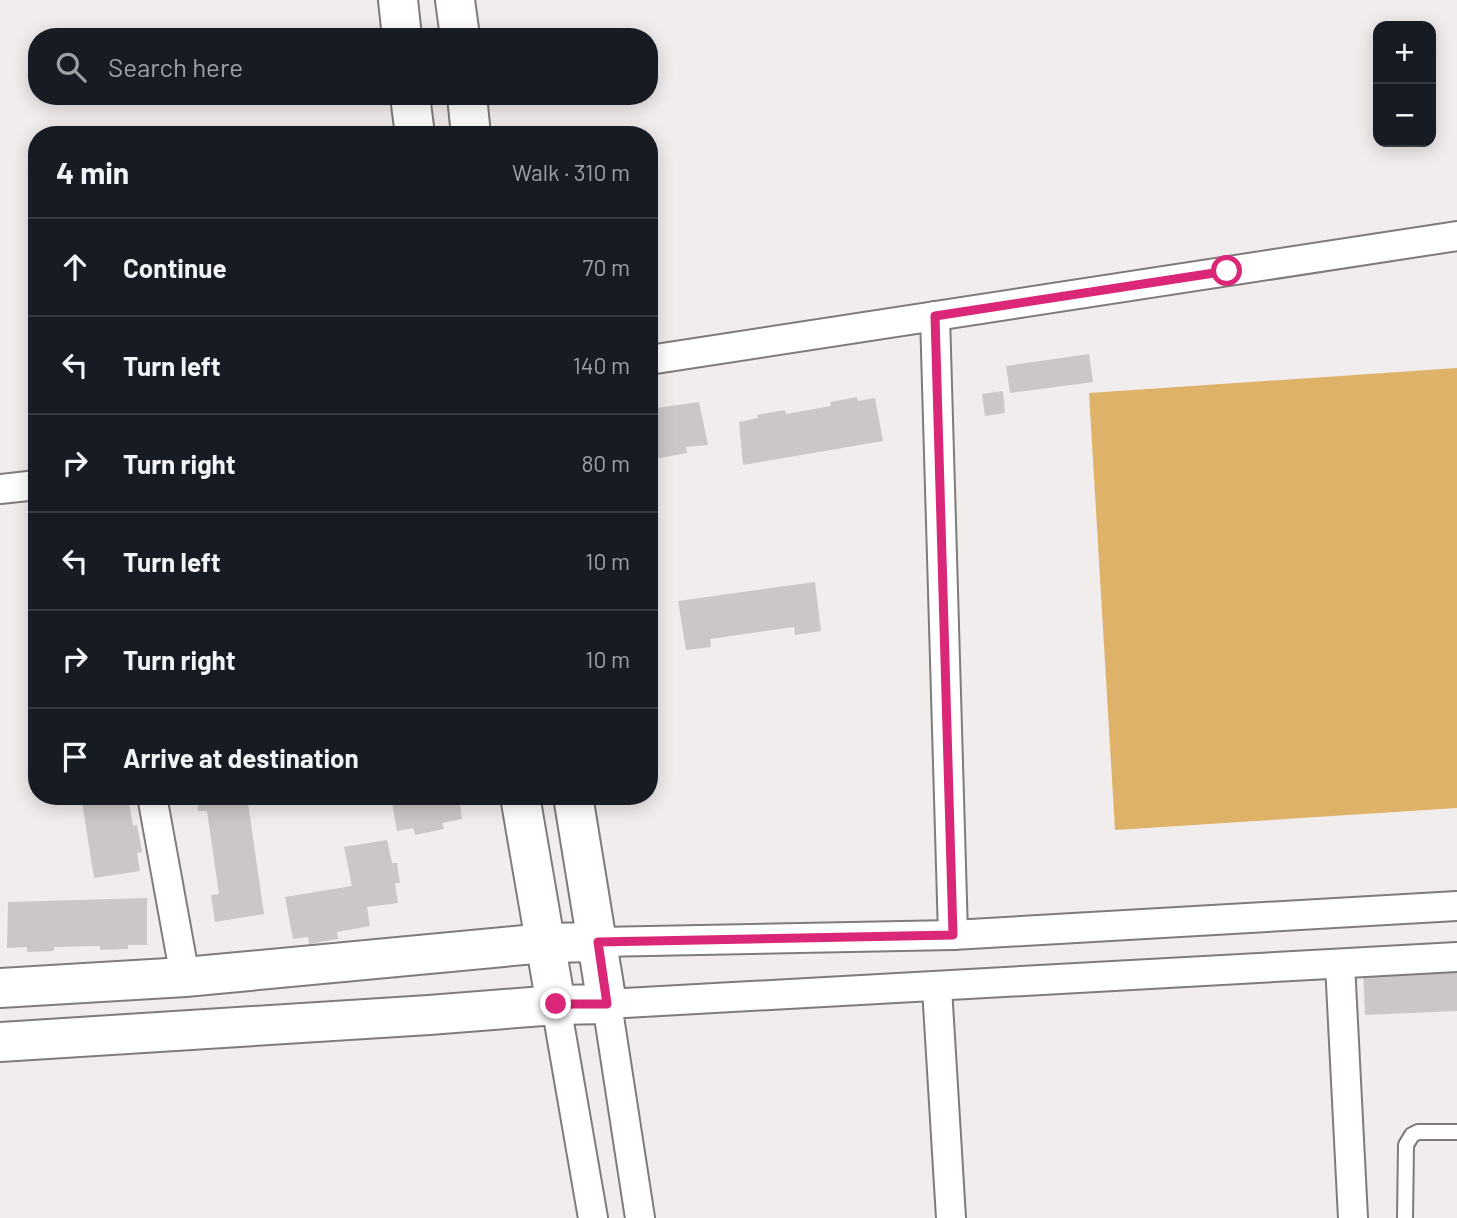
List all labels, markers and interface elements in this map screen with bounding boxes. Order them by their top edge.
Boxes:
map controls [1373,21,1436,147]
button: + [1373,21,1436,84]
search box [28,28,658,105]
icon: search [52,48,90,86]
text: Search here [108,51,243,82]
button: − [1373,84,1436,147]
text: 4 min [56,154,129,190]
text: Walk · 310 m [512,158,630,186]
icon: ahead [56,248,94,286]
text: Continue [123,252,227,283]
text: 70 m [583,253,630,281]
route start [1211,255,1242,286]
icon: left [56,346,94,384]
text: Turn left [123,350,221,381]
text: 140 m [573,351,630,379]
icon: right [56,444,94,482]
text: Turn right [123,448,236,479]
text: 80 m [581,449,630,477]
icon: left [56,542,94,580]
text: Turn left [123,546,221,577]
text: 10 m [585,547,630,575]
icon: right [56,640,94,678]
text: Turn right [123,644,236,675]
text: 10 m [585,645,630,673]
icon: arrive [56,738,94,776]
text: Arrive at destination [123,742,359,773]
route end [540,988,571,1019]

